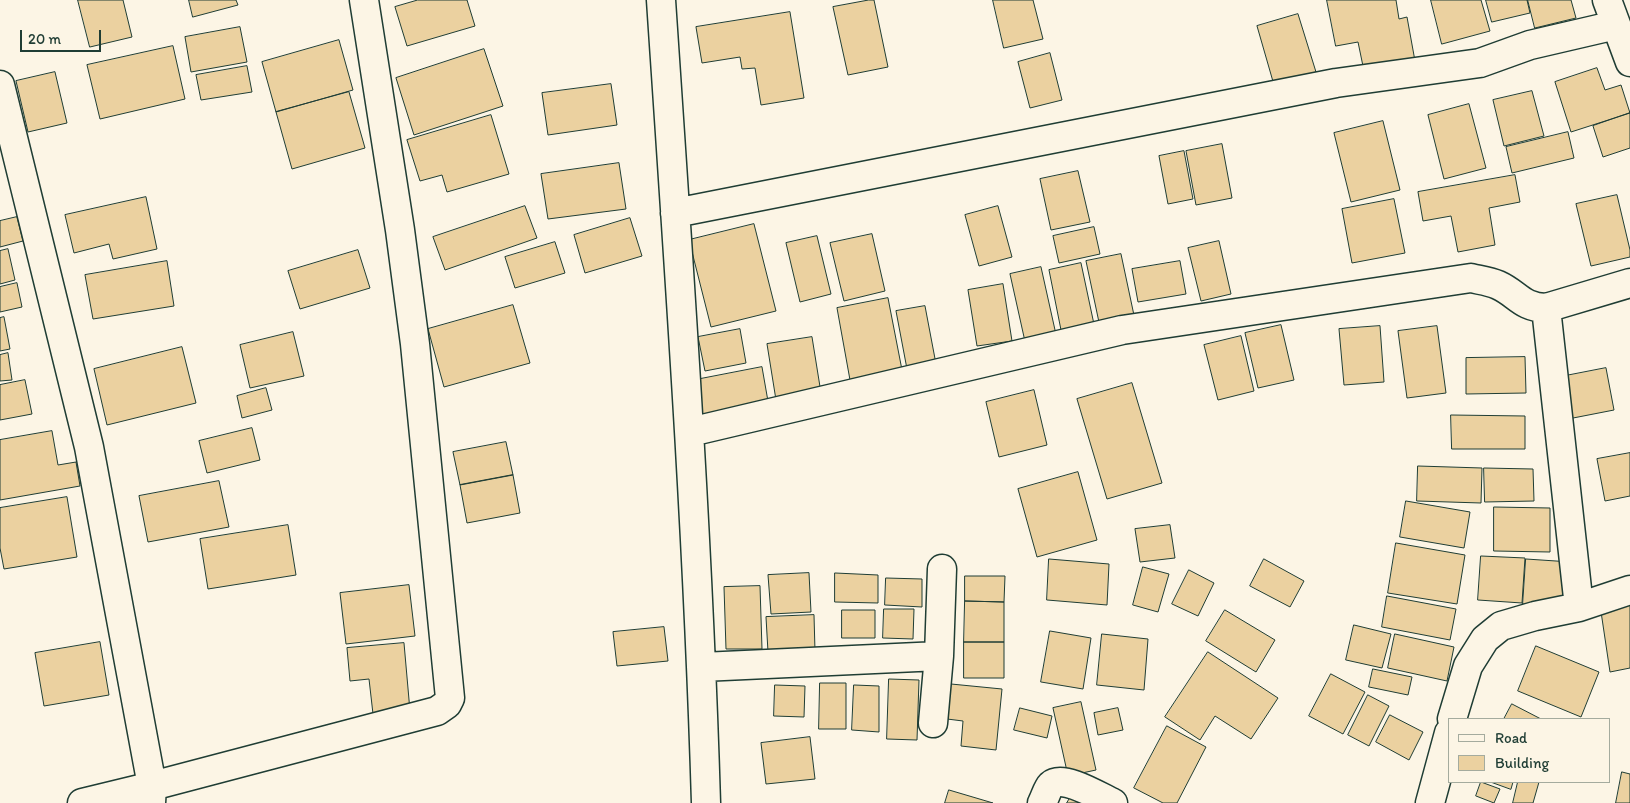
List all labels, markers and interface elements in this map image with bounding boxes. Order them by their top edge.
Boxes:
scale bar [22,20,104,52]
text: 20 m [28,30,61,48]
legend [1448,718,1610,783]
text: Road [1495,729,1527,747]
text: Building [1495,754,1549,772]

